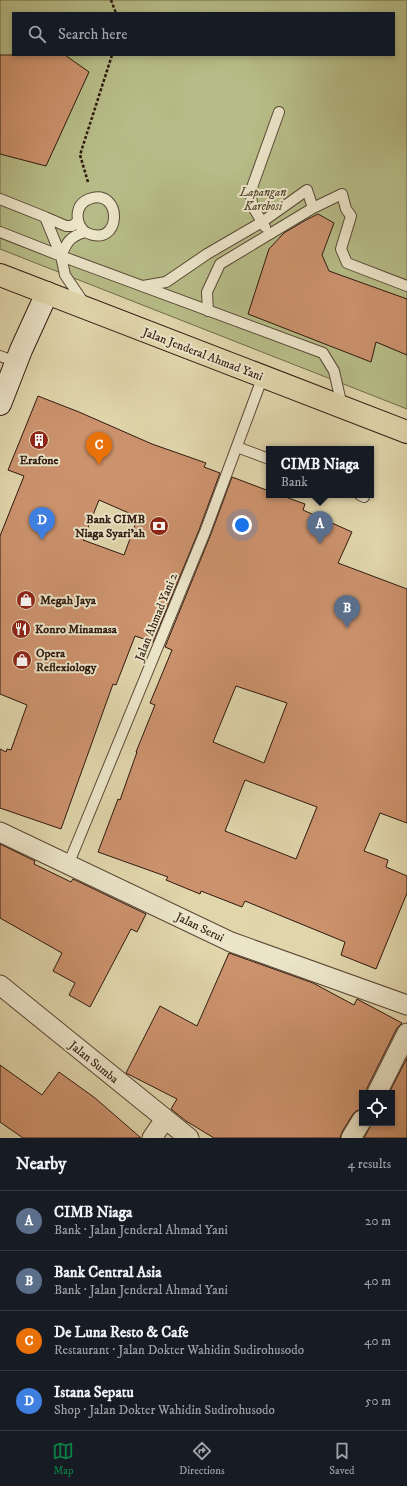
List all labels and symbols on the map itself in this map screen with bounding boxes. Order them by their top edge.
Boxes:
park label: Lapangan Karebosi [239,185,286,214]
street label: Jalan Jenderal Ahmad Yani [140,324,265,384]
building icon: Erafone [28,429,50,451]
pin: C [86,432,112,465]
place label: Erafone [20,453,58,468]
pin: D [29,507,55,540]
pin: A [307,511,333,544]
place label: Bank CIMB Niaga Syari'ah [75,512,146,541]
bank icon: Bank CIMB Niaga Syari'ah [148,515,170,537]
your location [232,515,252,535]
street label: Jalan Ahmad Yani 2 [132,571,181,664]
shop icon: Megah Jaya [15,589,37,611]
place label: Megah Jaya [40,593,97,608]
pin: B [334,595,360,628]
restaurant icon: Konro Minamasa [10,618,32,640]
place label: Konro Minamasa [35,622,118,637]
place label: Opera Reflexiology [36,646,97,675]
shop icon: Opera Reflexiology [11,649,33,671]
street label: Jalan Serui [172,909,226,946]
street label: Jalan Sumba [65,1037,122,1087]

